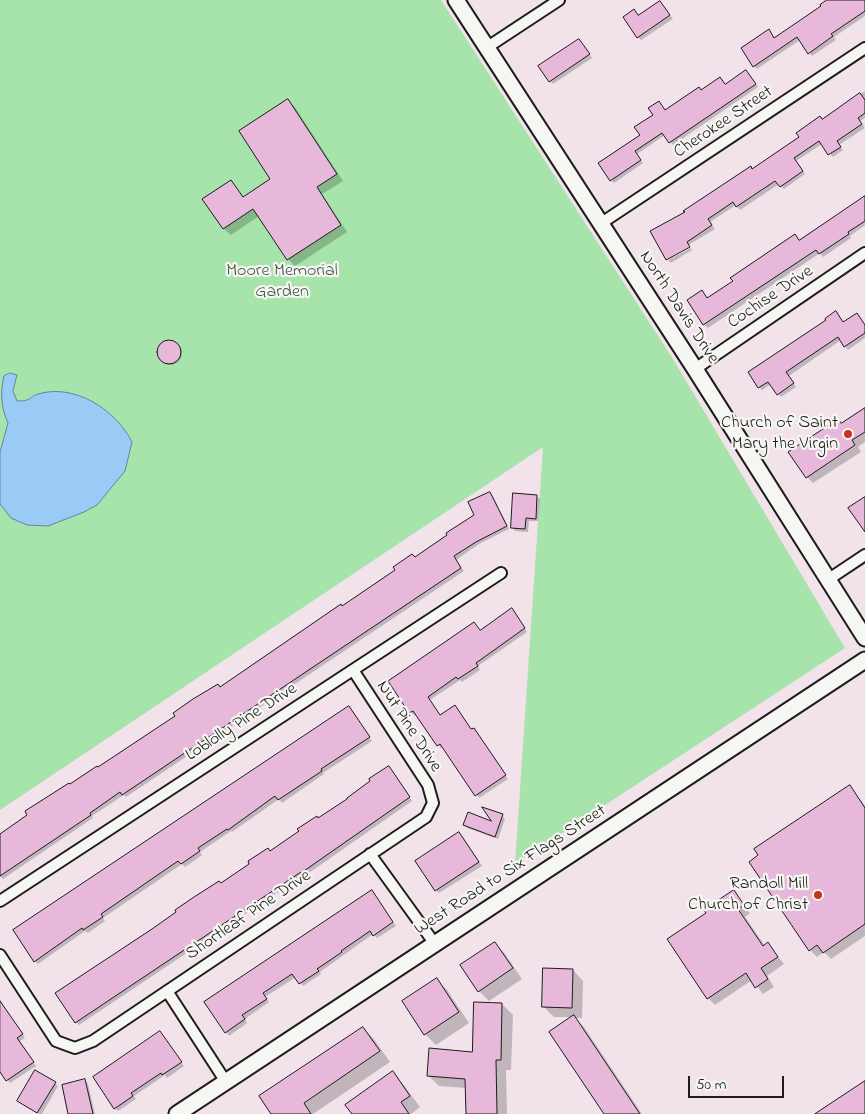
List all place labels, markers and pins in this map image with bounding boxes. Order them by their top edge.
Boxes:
place label: Church of Saint Mary the Virgin [721,413,838,456]
marker: Church of Saint Mary the Virgin [842,428,854,440]
place label: Randoll Mill Church of Christ [688,874,808,916]
marker: Randoll Mill Church of Christ [812,889,824,901]

